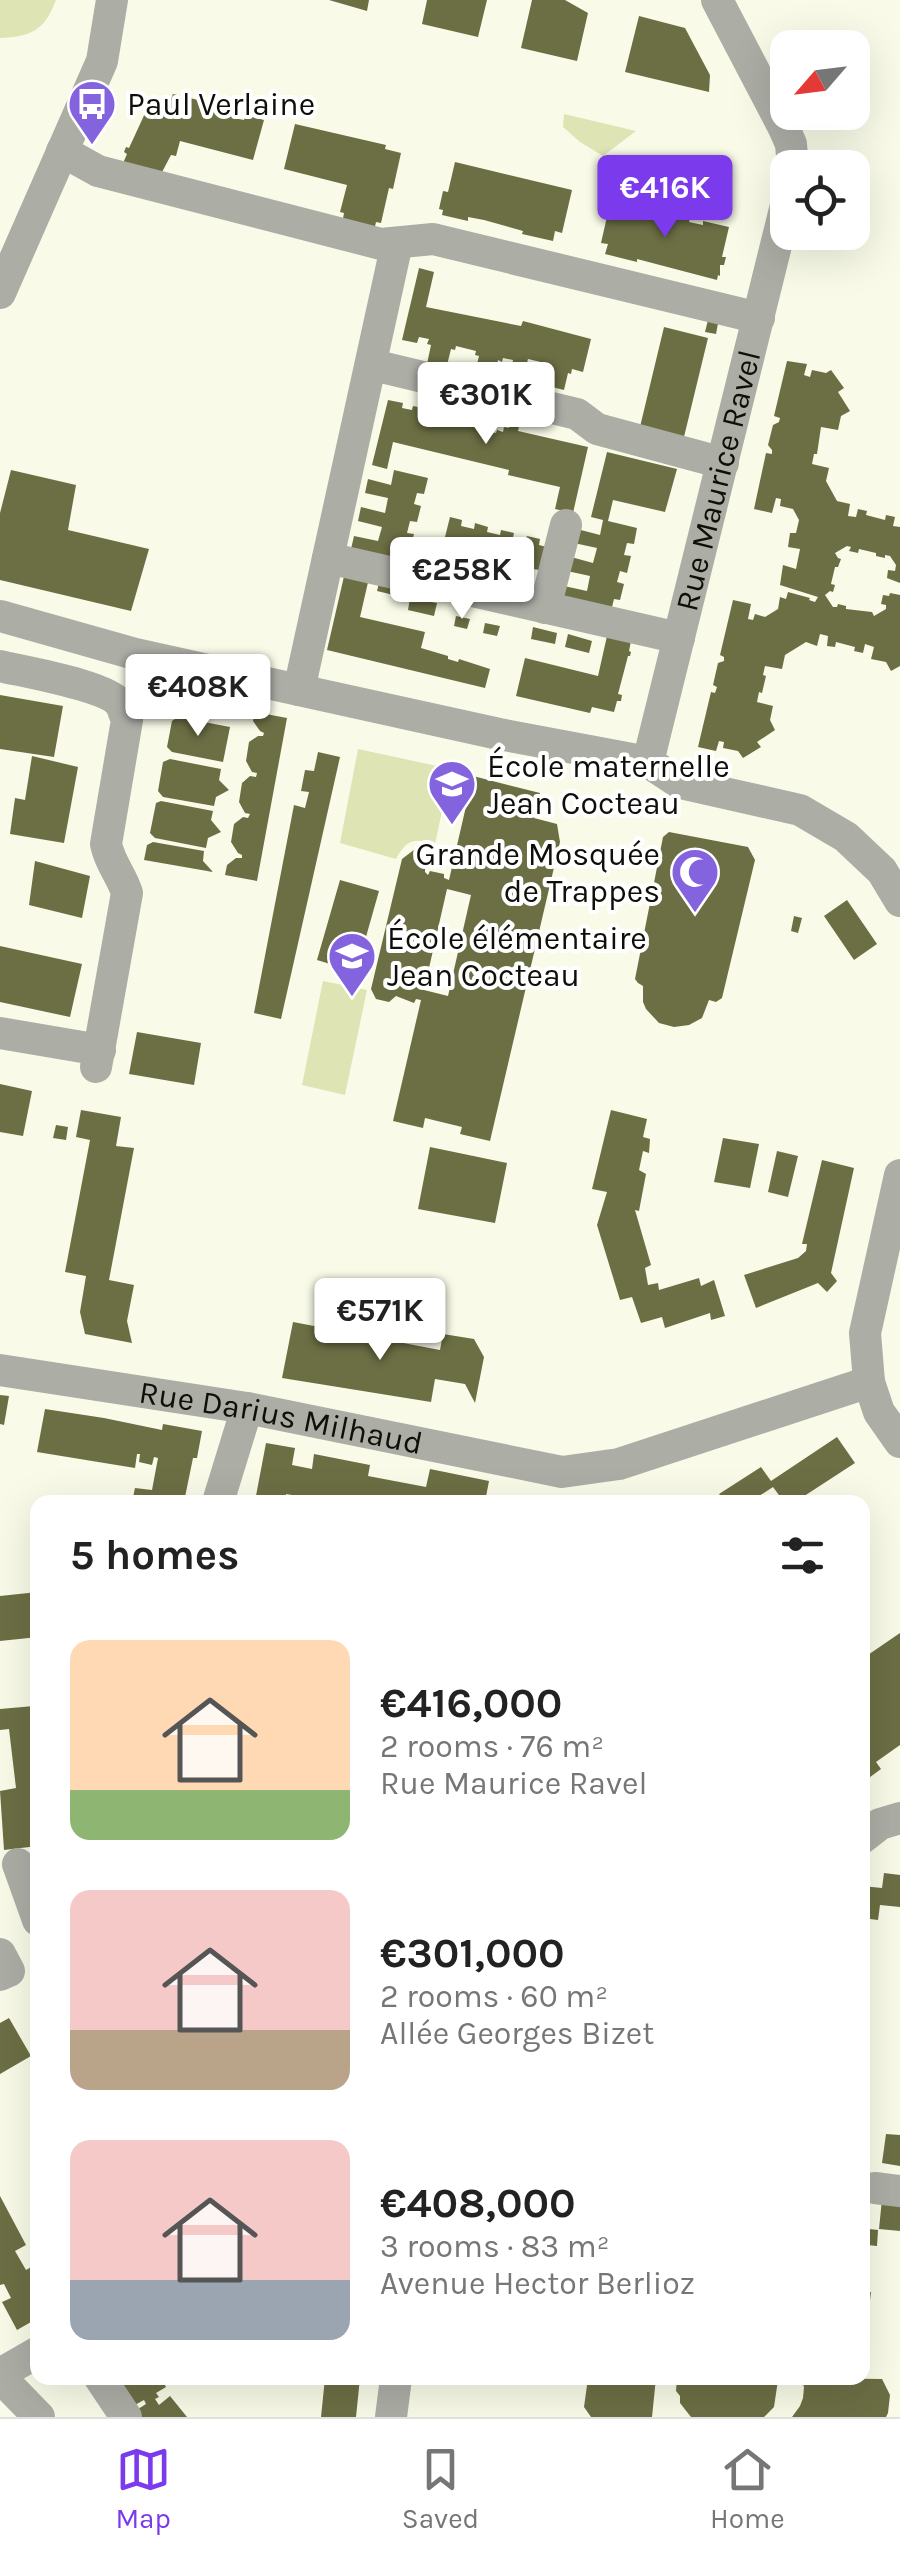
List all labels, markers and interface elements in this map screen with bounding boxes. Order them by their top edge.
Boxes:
north arrow [770,30,870,130]
map controls [770,30,870,250]
bus stop icon: Paul Verlaine [66,78,118,146]
place label: Paul Verlaine [127,86,315,123]
button: locate [770,150,870,250]
pin: €416K [595,155,735,240]
text: €416K [619,169,711,206]
street label: Rue Maurice Ravel [668,346,768,615]
pin: €301K [416,362,556,447]
text: €301K [440,376,532,413]
pin: €258K [392,537,532,622]
text: €258K [412,551,512,588]
pin: €408K [128,654,268,739]
text: €408K [147,668,249,705]
place label: École maternelle Jean Cocteau [487,746,730,822]
school or university icon: École maternelle Jean Cocteau [426,758,478,826]
place label: Grande Mosquée de Trappes [416,836,660,910]
mosque icon: Grande Mosquée de Trappes [669,846,721,914]
place label: École élémentaire Jean Cocteau [387,918,647,994]
school or university icon: École élémentaire Jean Cocteau [326,930,378,998]
pin: €571K [310,1278,450,1363]
text: €571K [336,1292,424,1329]
street label: Rue Darius Milhaud [137,1374,426,1462]
icon: filters [775,1528,830,1583]
text: 5 homes [70,1530,239,1580]
text: €416,000 [380,1678,562,1728]
icon: home [150,1680,270,1800]
text: 2 rooms · 76 m² [380,1728,604,1765]
text: Rue Maurice Ravel [380,1765,647,1802]
text: €301,000 [380,1928,565,1978]
icon: home [150,1930,270,2050]
text: 2 rooms · 60 m² [380,1978,608,2015]
text: Allée Georges Bizet [380,2015,654,2052]
text: €408,000 [380,2178,576,2228]
icon: home [150,2180,270,2300]
text: 3 rooms · 83 m² [380,2228,610,2265]
text: Avenue Hector Berlioz [380,2265,695,2302]
tab: Map [115,2442,171,2535]
tab: Saved [402,2442,479,2535]
tab: Home [710,2442,785,2535]

